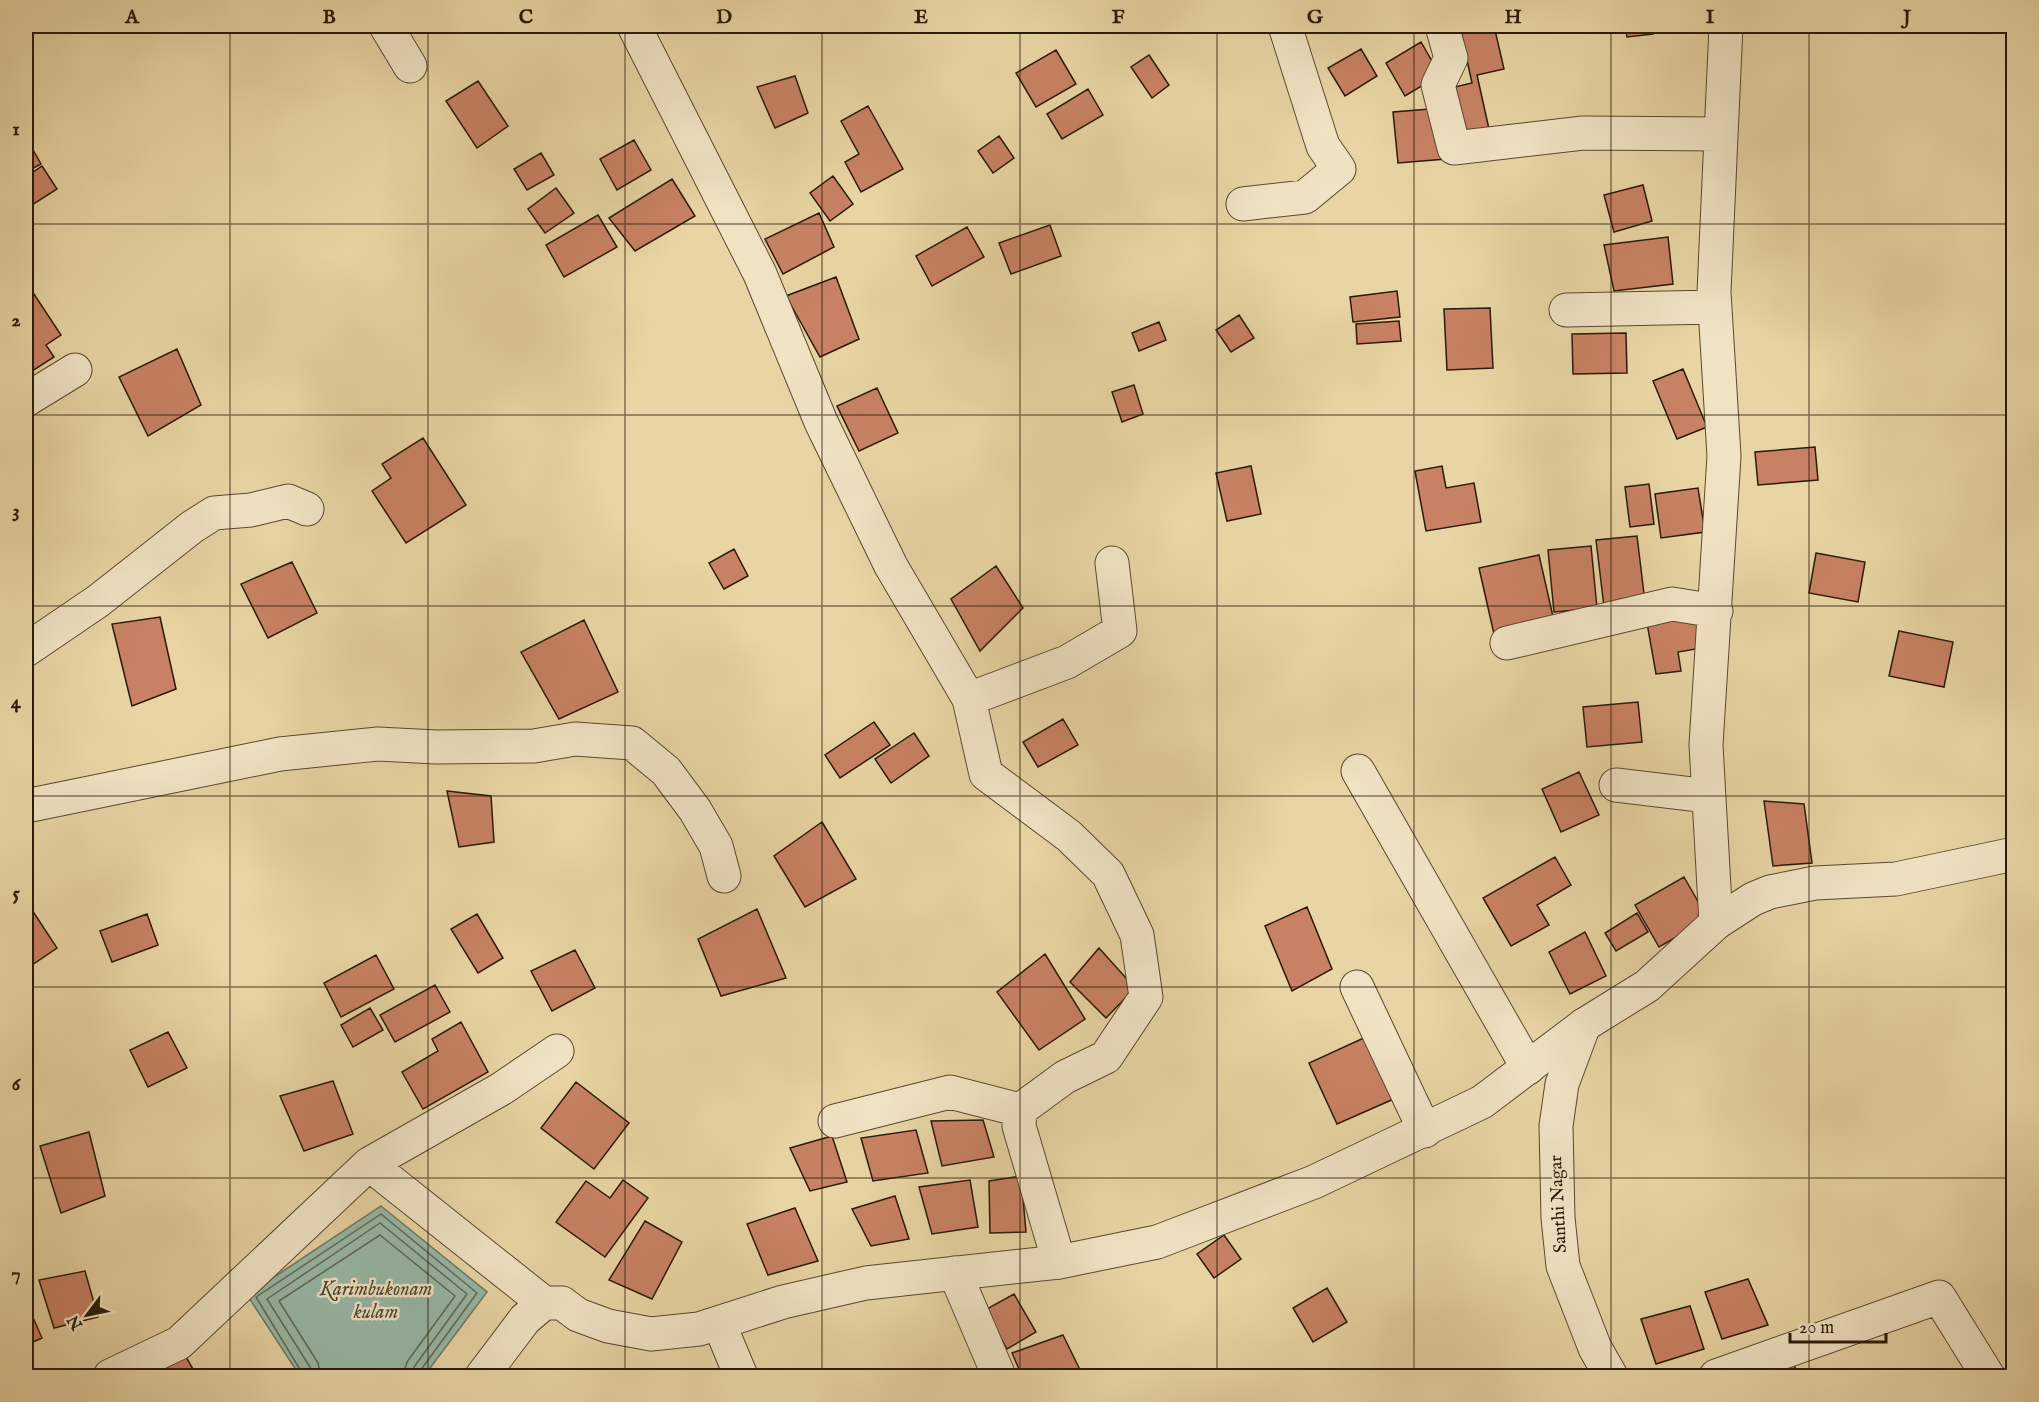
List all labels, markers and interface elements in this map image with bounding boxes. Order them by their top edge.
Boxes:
text: A [124,5,140,30]
text: B [322,5,336,30]
text: C [519,5,533,30]
text: D [716,5,732,30]
text: E [914,5,928,30]
text: F [1112,5,1125,30]
text: G [1307,5,1324,30]
text: H [1504,5,1522,30]
text: I [1706,5,1715,30]
text: J [1900,5,1912,30]
text: 1 [12,117,20,142]
text: 2 [11,308,21,333]
text: 3 [12,499,20,524]
text: 4 [11,690,22,715]
text: 5 [12,881,20,906]
text: 6 [12,1072,22,1097]
street label: Santhi Nagar [1545,1154,1573,1254]
text: 7 [11,1262,21,1287]
water label: Karimbukonam kulam [319,1277,432,1325]
north arrow [57,1285,117,1345]
scale bar [1790,1306,1886,1344]
text: N [64,1311,89,1334]
text: 20 m [1799,1317,1834,1340]

